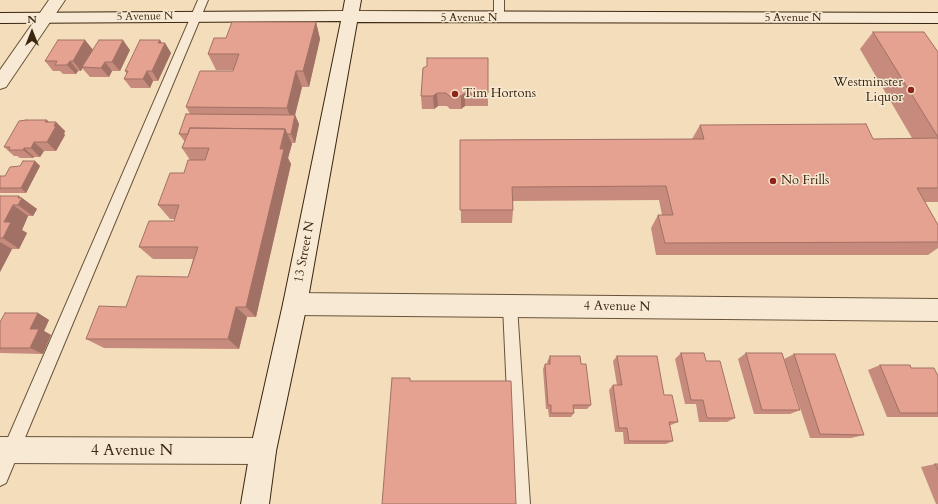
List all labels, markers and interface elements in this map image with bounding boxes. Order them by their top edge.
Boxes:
street label: 5 Avenue N [117,10,173,24]
street label: 5 Avenue N [441,11,497,25]
street label: 5 Avenue N [765,11,821,25]
north arrow [12,12,52,52]
text: N [27,12,37,27]
place label: Westminster Liquor [833,75,903,106]
marker: Westminster Liquor [906,85,916,95]
place label: Tim Hortons [463,86,536,102]
marker: Tim Hortons [450,89,460,99]
place label: No Frills [781,173,829,189]
marker: No Frills [768,176,778,186]
street label: 13 Street N [291,220,319,284]
street label: 4 Avenue N [583,299,651,315]
street label: 4 Avenue N [91,441,173,461]

